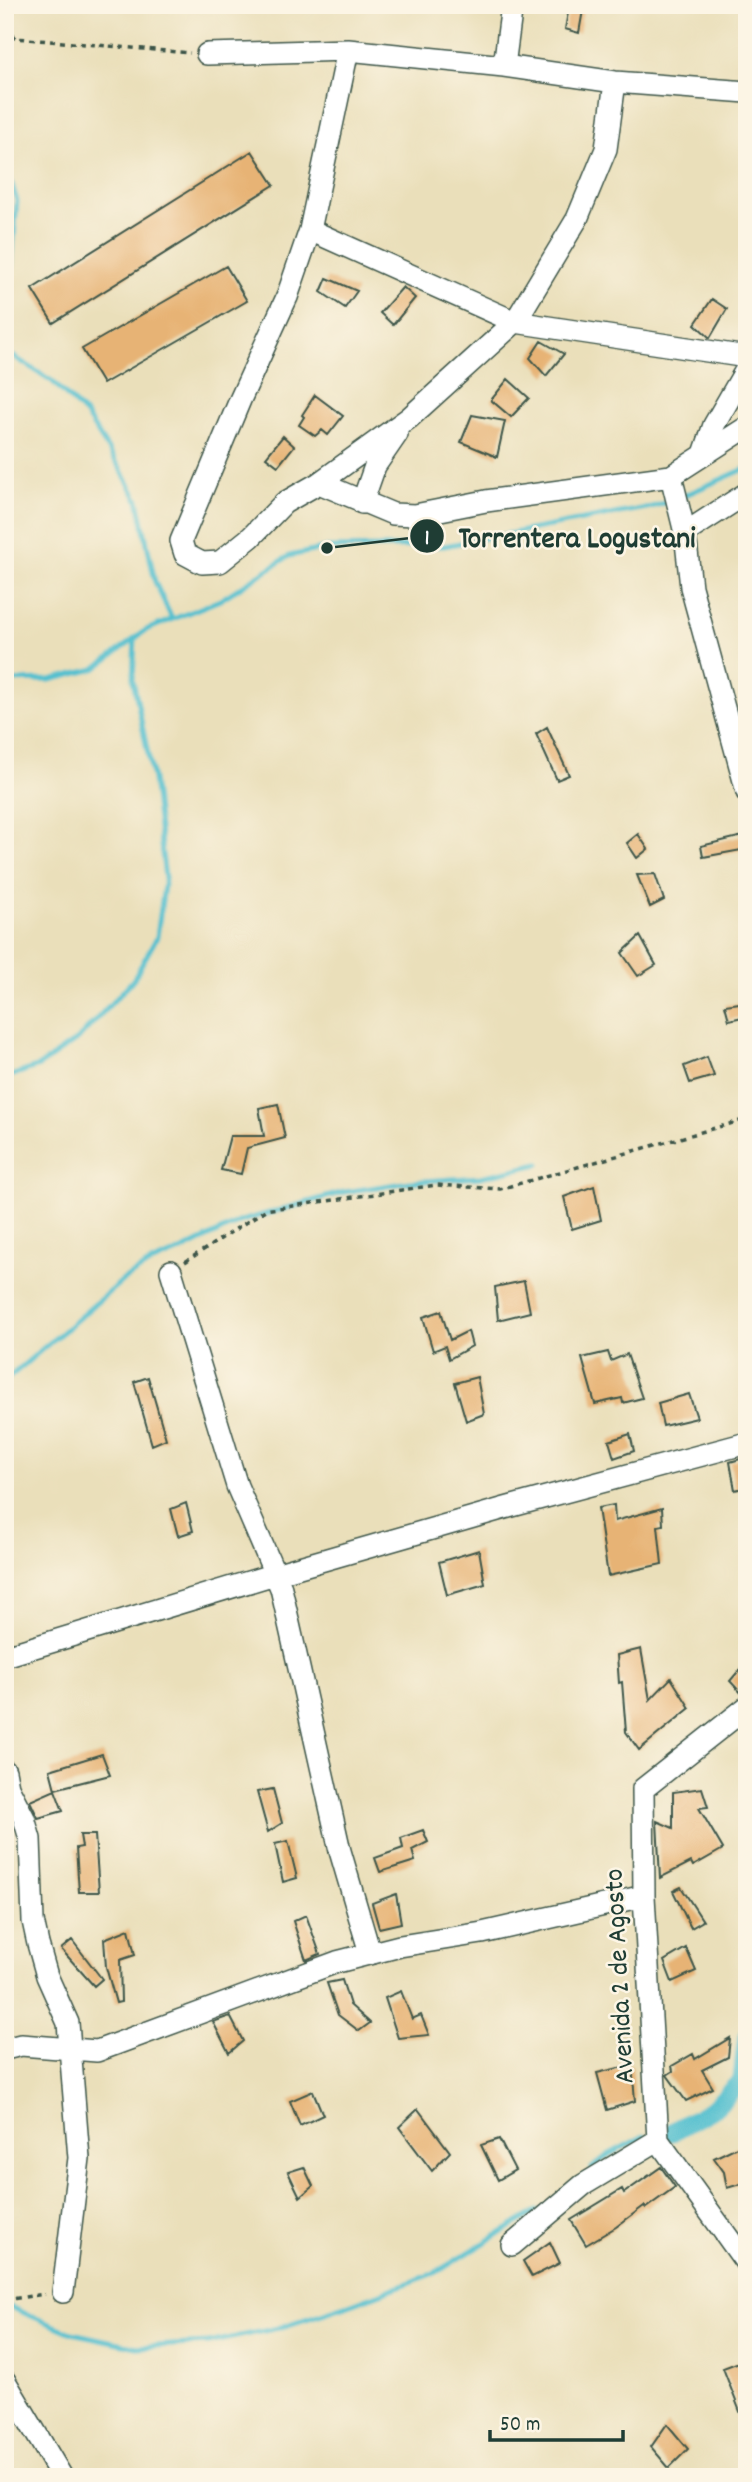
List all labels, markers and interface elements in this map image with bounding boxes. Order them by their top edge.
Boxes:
callout: Torrentera Logustani [410,511,710,562]
text: Torrentera Logustani [458,520,696,563]
text: 1 [425,525,429,555]
street label: Avenida 2 de Agosto [596,1868,648,2084]
scale bar [490,2398,622,2442]
text: 50 m [500,2411,540,2441]

